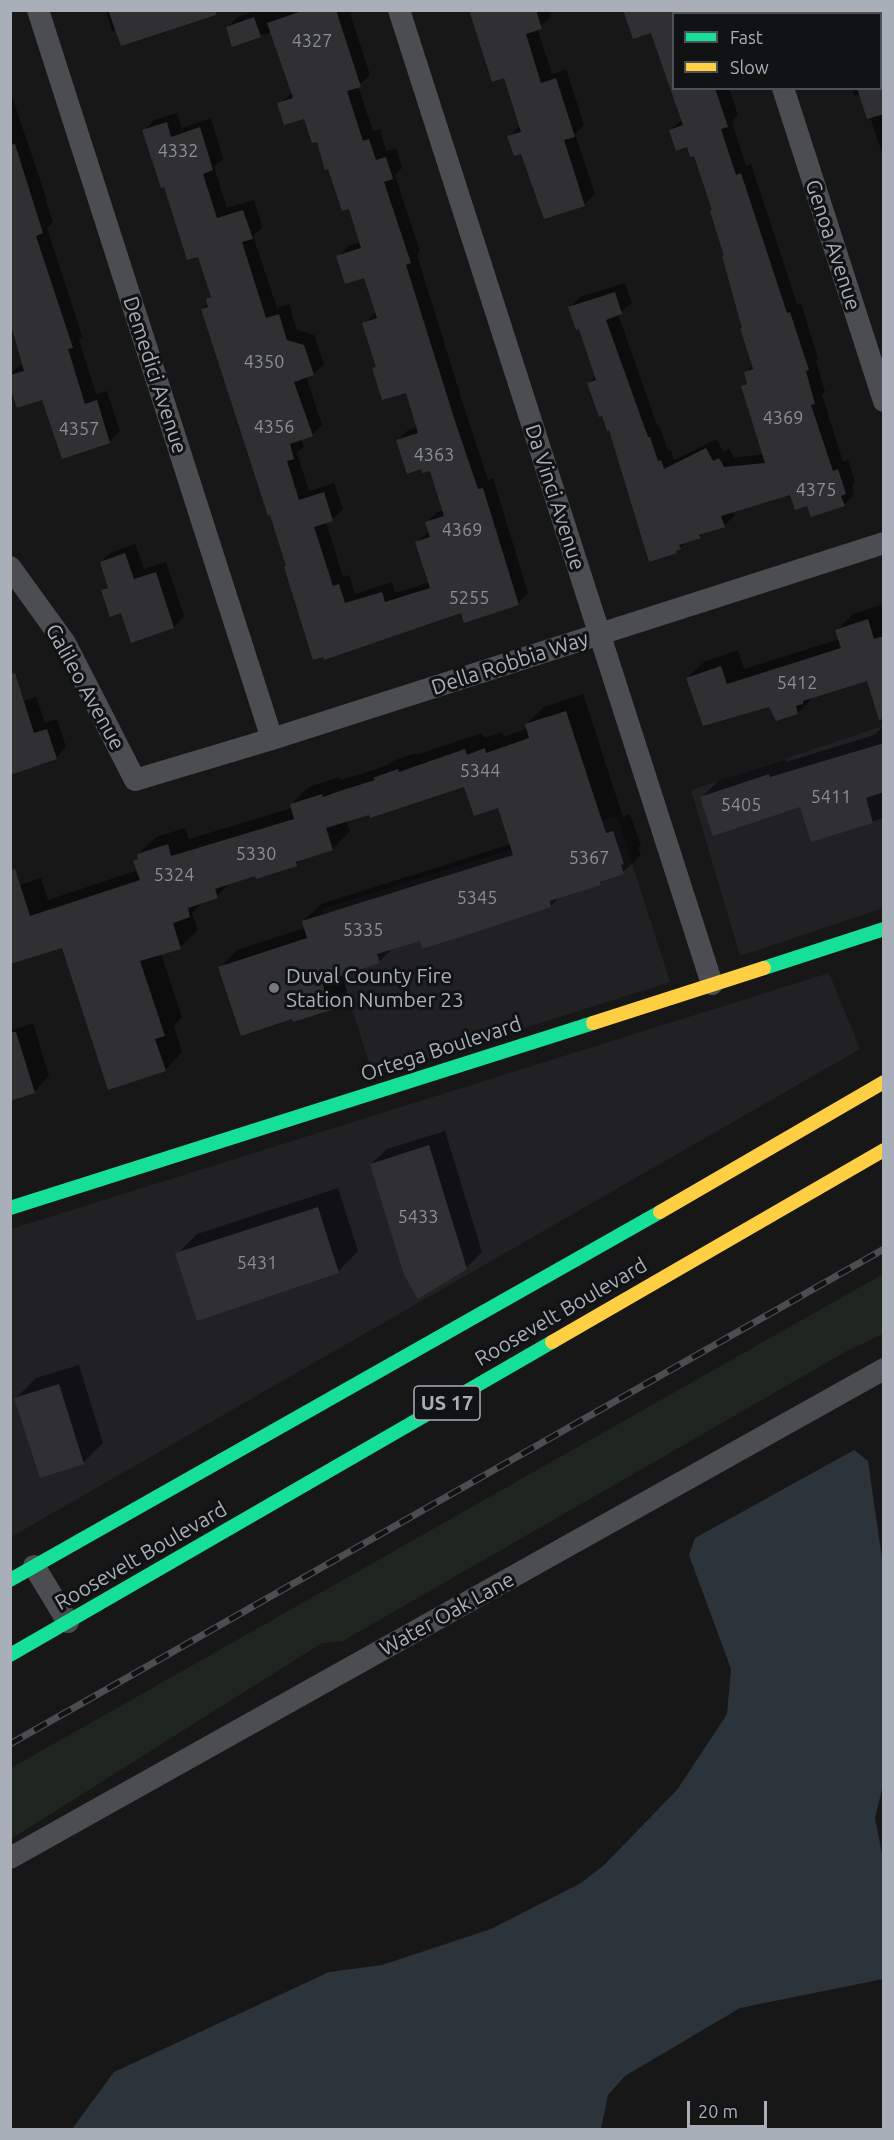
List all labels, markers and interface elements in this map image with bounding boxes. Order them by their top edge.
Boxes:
legend [672,12,882,90]
text: Fast [730,27,763,47]
house number: 4327 [292,30,332,52]
text: Slow [730,57,769,77]
house number: 4332 [158,140,198,162]
street label: Genoa Avenue [800,176,866,314]
street label: Demedici Avenue [118,293,192,457]
house number: 4350 [244,351,284,373]
house number: 4369 [763,407,803,429]
house number: 4356 [254,416,294,438]
house number: 4357 [59,418,99,440]
street label: Da Vinci Avenue [520,421,590,573]
house number: 4363 [414,444,454,466]
house number: 4375 [796,479,836,501]
house number: 4369 [442,519,482,541]
house number: 5255 [449,587,489,609]
street label: Galileo Avenue [40,620,130,754]
street label: Della Robbia Way [428,626,592,700]
house number: 5412 [777,672,817,694]
house number: 5344 [460,760,500,782]
house number: 5411 [811,786,851,808]
house number: 5405 [721,794,761,816]
house number: 5330 [236,843,276,865]
house number: 5367 [569,847,609,869]
house number: 5324 [154,864,194,886]
house number: 5345 [457,887,497,909]
house number: 5335 [343,919,383,941]
place label: Duval County Fire Station Number 23 [286,963,464,1013]
marker: Duval County Fire Station Number 23 [267,981,281,995]
street label: Ortega Boulevard [357,1011,525,1087]
house number: 5433 [398,1206,438,1228]
house number: 5431 [237,1252,277,1274]
street label: Roosevelt Boulevard [470,1252,652,1372]
road number: US 17 [414,1386,480,1420]
street label: Roosevelt Boulevard [50,1496,232,1616]
street label: Water Oak Lane [375,1567,519,1661]
scale bar [690,2089,770,2127]
text: 20 m [698,2101,738,2121]

